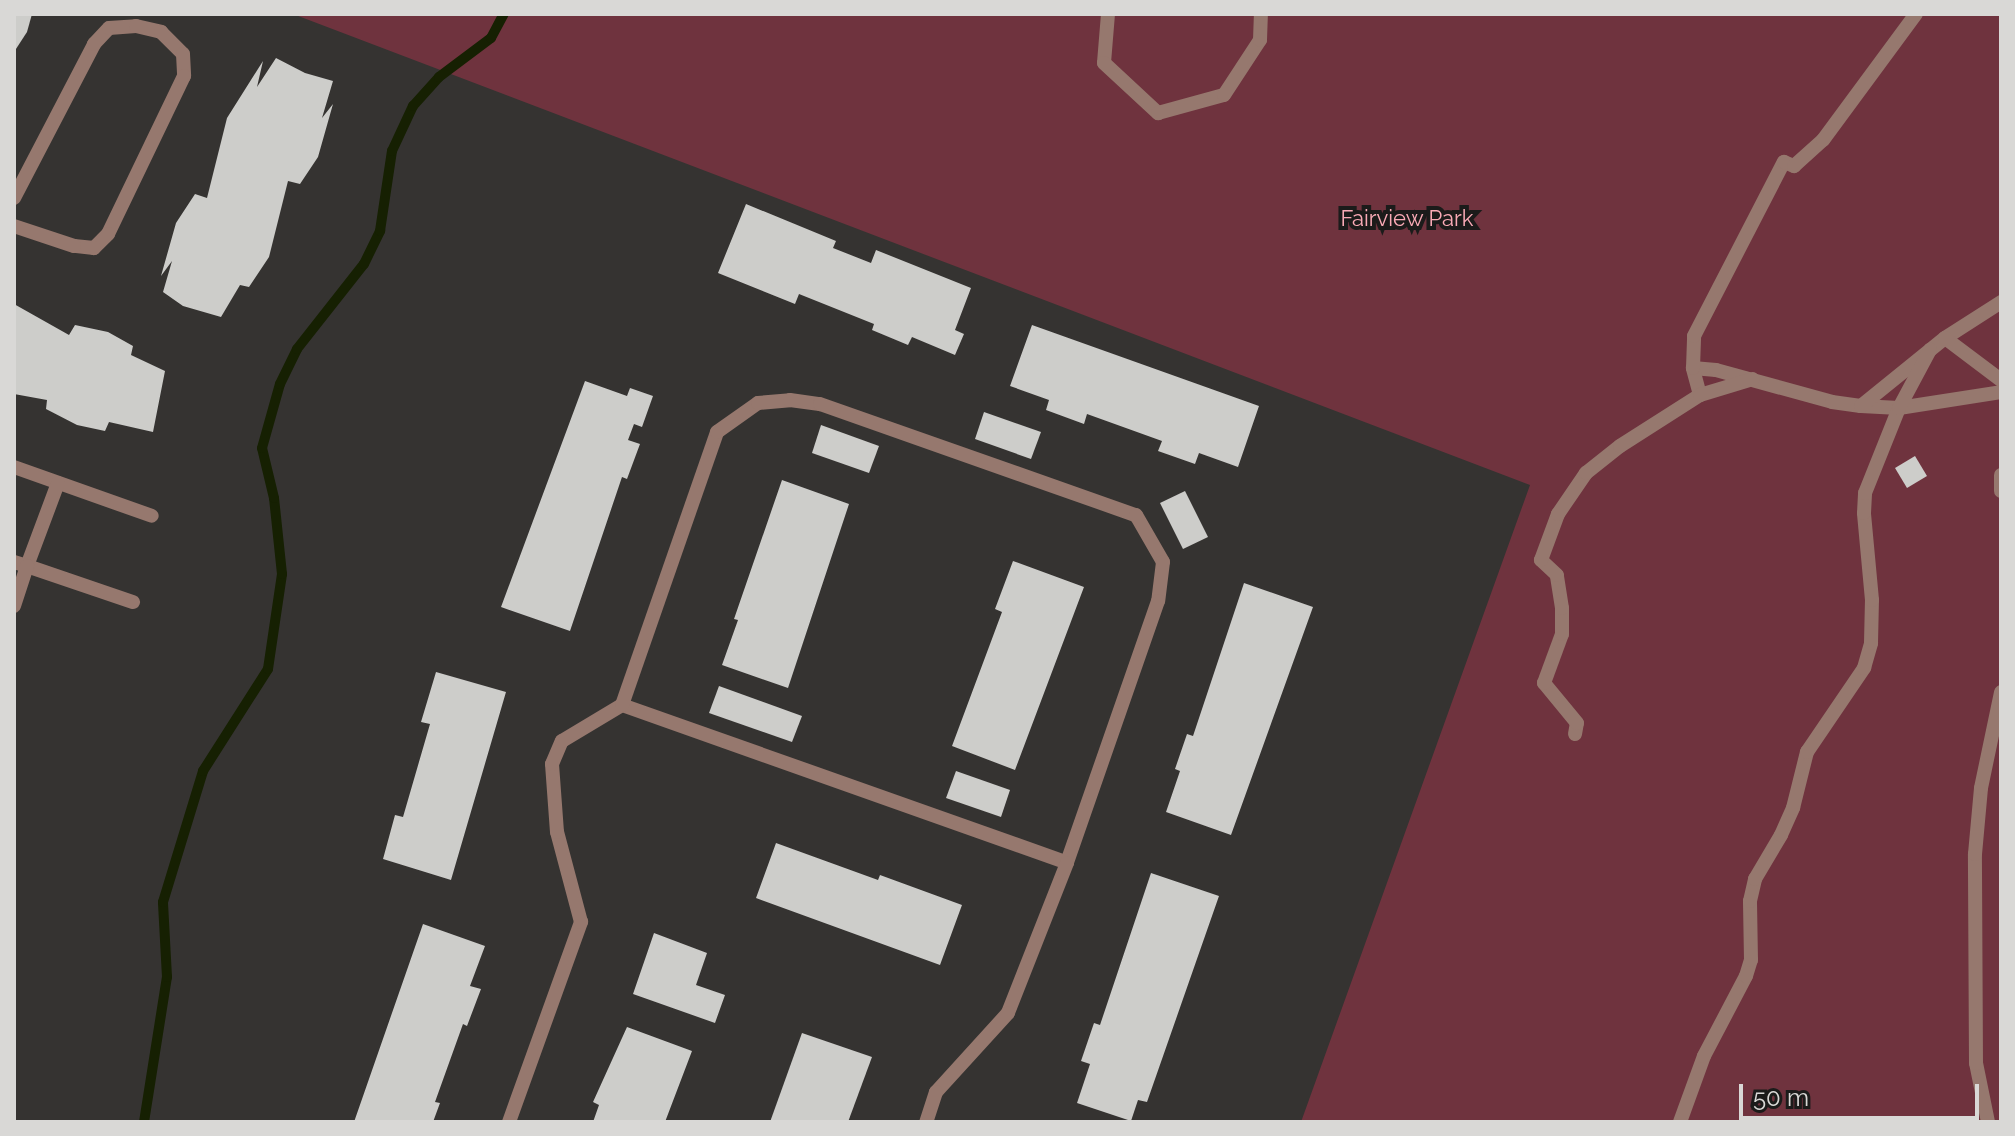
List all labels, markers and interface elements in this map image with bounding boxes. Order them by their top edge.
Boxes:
park label: Fairview Park [1340,206,1474,232]
scale bar [1743,1068,1983,1118]
text: 50 m [1753,1083,1809,1112]

